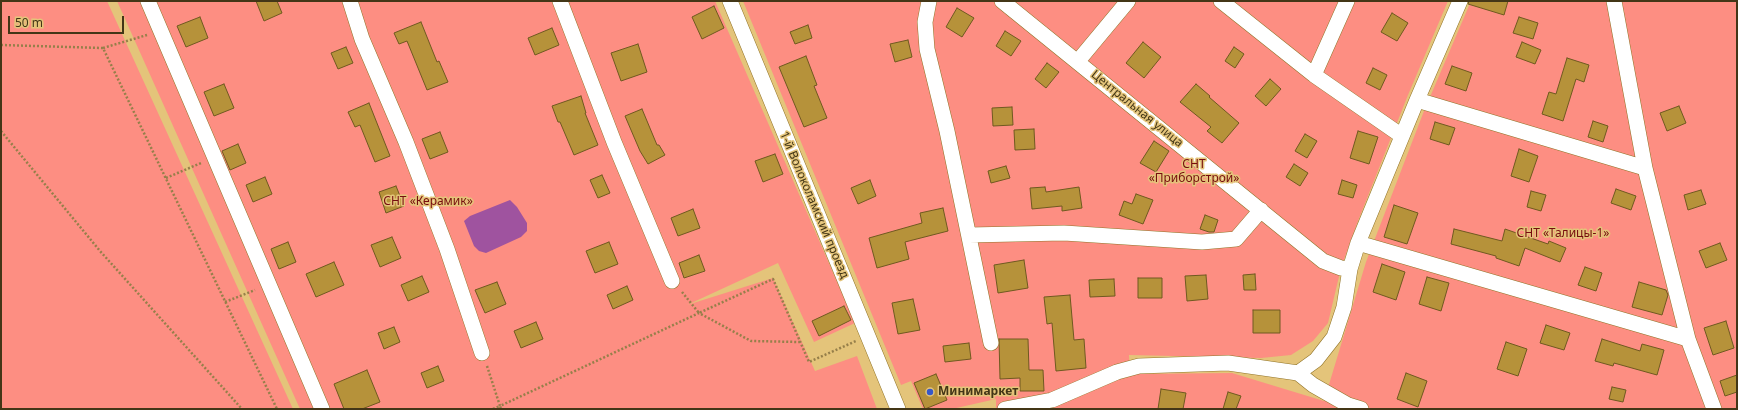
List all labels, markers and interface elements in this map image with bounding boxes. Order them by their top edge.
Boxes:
scale bar [10,8,126,34]
text: 50 m [15,14,43,31]
street label: Центральная улица [1088,68,1186,150]
street label: 1-й Волоколамский проезд [776,129,852,281]
park label: СНТ «Приборстрой» [1149,158,1239,186]
park label: СНТ «Керамик» [383,195,473,209]
park label: СНТ «Талицы-1» [1517,227,1609,241]
place label: Минимаркет [938,385,1018,399]
marker: Минимаркет [925,387,935,397]

